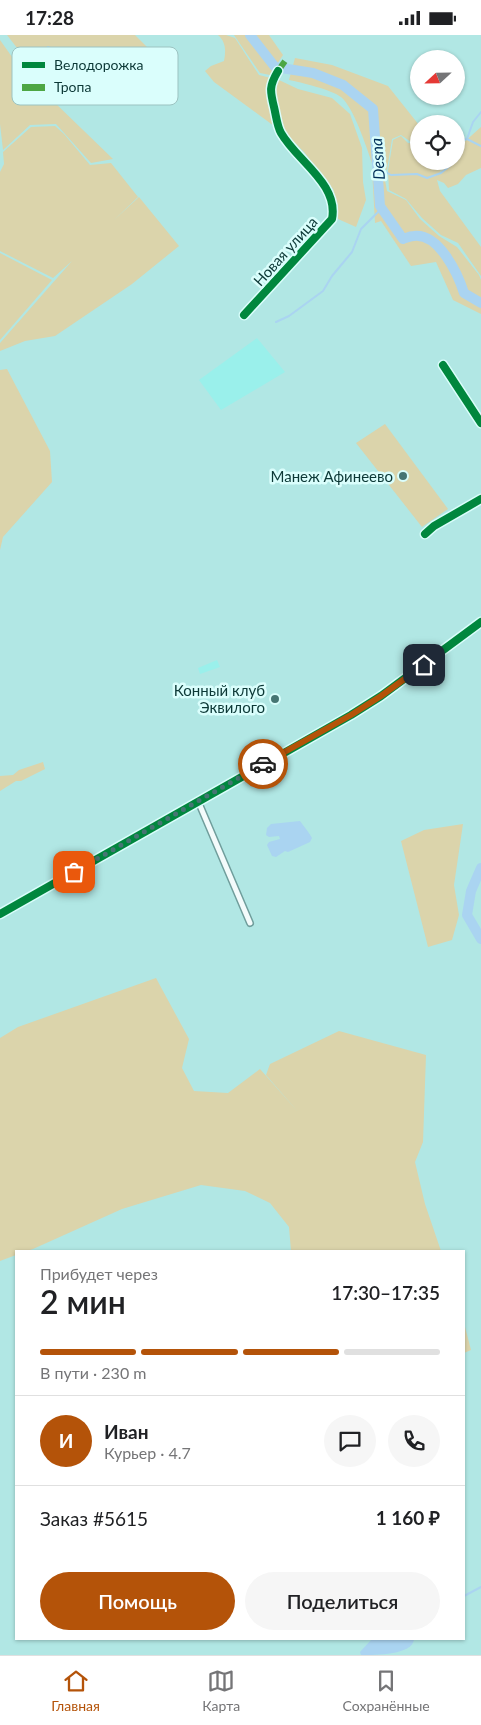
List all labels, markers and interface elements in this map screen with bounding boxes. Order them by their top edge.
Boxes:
text: 17:28 [25,6,74,29]
legend [12,47,178,105]
north arrow [410,50,465,105]
map controls [410,50,465,170]
text: Велодорожка [54,56,143,73]
text: Тропа [54,78,91,95]
button: locate [410,115,465,170]
water label: Desna [366,137,388,181]
street label: Новая улица [249,213,321,289]
place label: Манеж Афинеево [270,467,393,485]
marker: Манеж Афинеево [397,470,409,482]
pin [403,644,445,686]
icon: home [410,651,438,679]
place label: Конный клуб Эквилого [174,681,265,716]
marker: Конный клуб Эквилого [269,693,281,705]
courier [238,739,288,789]
icon: car [249,750,277,778]
pin [53,851,95,893]
icon: bag [60,858,88,886]
text: Прибудет через [40,1264,158,1283]
text: 17:30–17:35 [331,1281,440,1304]
text: 2 мин [40,1282,126,1321]
text: В пути · 230 m [40,1363,146,1382]
button: chat [324,1415,376,1467]
button: phone [388,1415,440,1467]
text: Иван [104,1420,149,1443]
text: И [59,1429,73,1452]
text: Курьер · 4.7 [104,1443,191,1462]
text: 1 160 ₽ [376,1506,440,1529]
text: Заказ #5615 [40,1507,148,1530]
button: Помощь [40,1572,235,1630]
button: Поделиться [245,1572,440,1630]
tab: Главная [51,1667,100,1714]
tab: Карта [202,1667,240,1714]
tab: Сохранённые [343,1667,430,1714]

